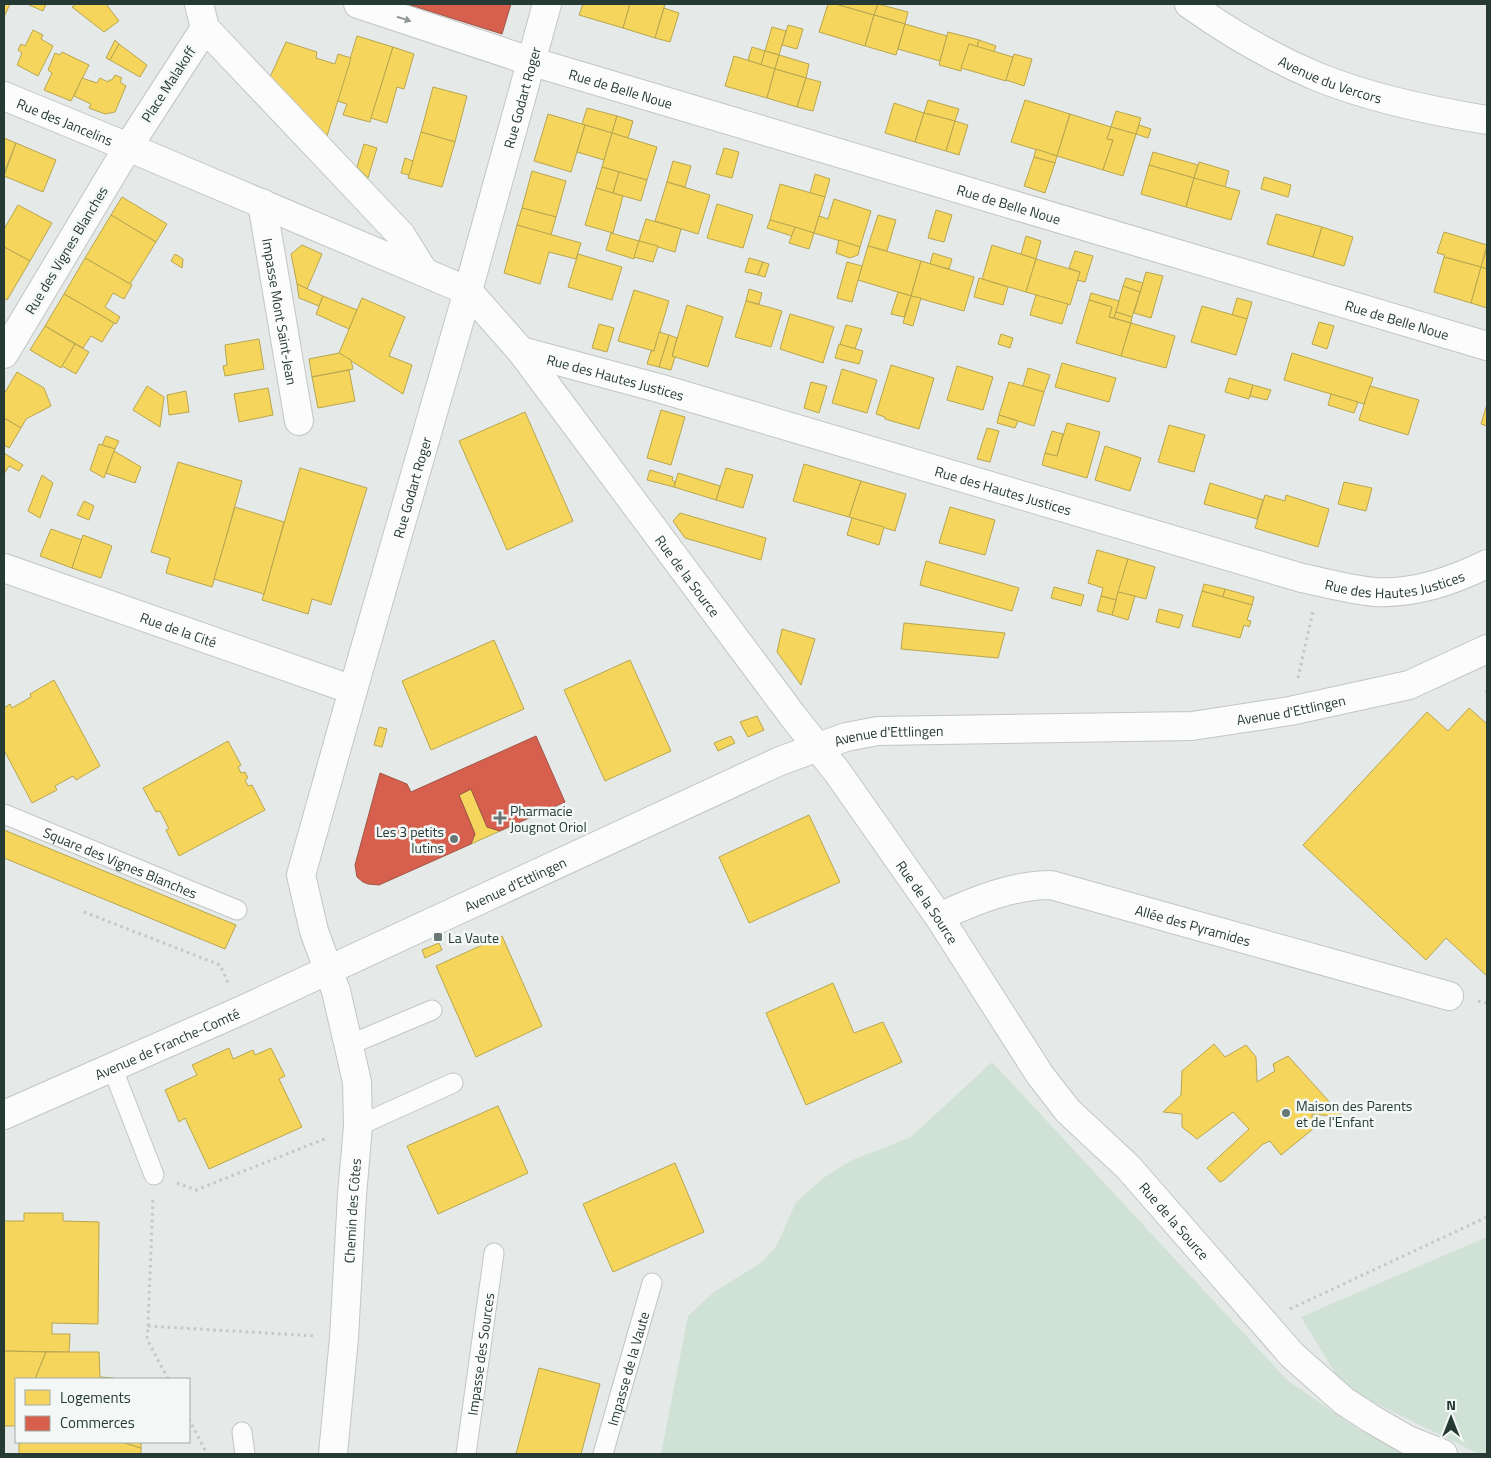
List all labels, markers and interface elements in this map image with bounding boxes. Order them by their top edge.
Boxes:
one-way arrow [397,15,412,23]
street label: Place Malakoff [136,42,201,126]
street label: Rue Godart Roger [497,44,545,151]
street label: Avenue du Vercors [1275,50,1384,108]
street label: Rue de Belle Noue [566,63,675,113]
street label: Rue des Jancelins [14,92,116,150]
street label: Rue de Belle Noue [955,178,1063,229]
street label: Rue des Vignes Blanches [19,182,113,318]
street label: Impasse Mont Saint-Jean [258,236,303,386]
street label: Rue de Belle Noue [1343,294,1452,345]
street label: Rue des Hautes Justices [545,348,687,405]
street label: Rue Godart Roger [387,434,436,540]
street label: Rue des Hautes Justices [933,460,1074,520]
street label: Rue de la Source [651,530,726,621]
street label: Rue des Hautes Justices [1323,565,1467,603]
street label: Rue de la Cité [137,606,220,652]
street label: Avenue d'Ettlingen [1235,689,1347,730]
street label: Avenue d'Ettlingen [831,719,944,751]
place label: Pharmacie Jougnot Oriol [510,800,587,837]
marker: Pharmacie Jougnot Oriol [494,812,506,824]
street label: Square des Vignes Blanches [40,821,201,903]
place label: Les 3 petits lutins [376,821,444,858]
marker: Les 3 petits lutins [448,833,460,845]
street label: Avenue d'Ettlingen [461,851,570,916]
street label: Rue de la Source [892,856,964,948]
street label: Allée des Pyramides [1133,899,1253,951]
place label: La Vaute [448,927,499,948]
marker: La Vaute [432,931,444,943]
street label: Avenue de Franche-Comté [91,1002,243,1084]
place label: Maison des Parents et de l'Enfant [1296,1095,1412,1132]
marker: Maison des Parents et de l'Enfant [1280,1107,1292,1119]
street label: Chemin des Côtes [338,1157,366,1264]
street label: Rue de la Source [1135,1177,1215,1264]
street label: Impasse des Sources [461,1291,499,1417]
street label: Impasse de la Vaute [601,1309,654,1428]
legend [15,1378,190,1443]
text: Logements [60,1386,131,1409]
north arrow [1426,1393,1476,1443]
text: N [1446,1394,1456,1415]
text: Commerces [60,1411,135,1434]

